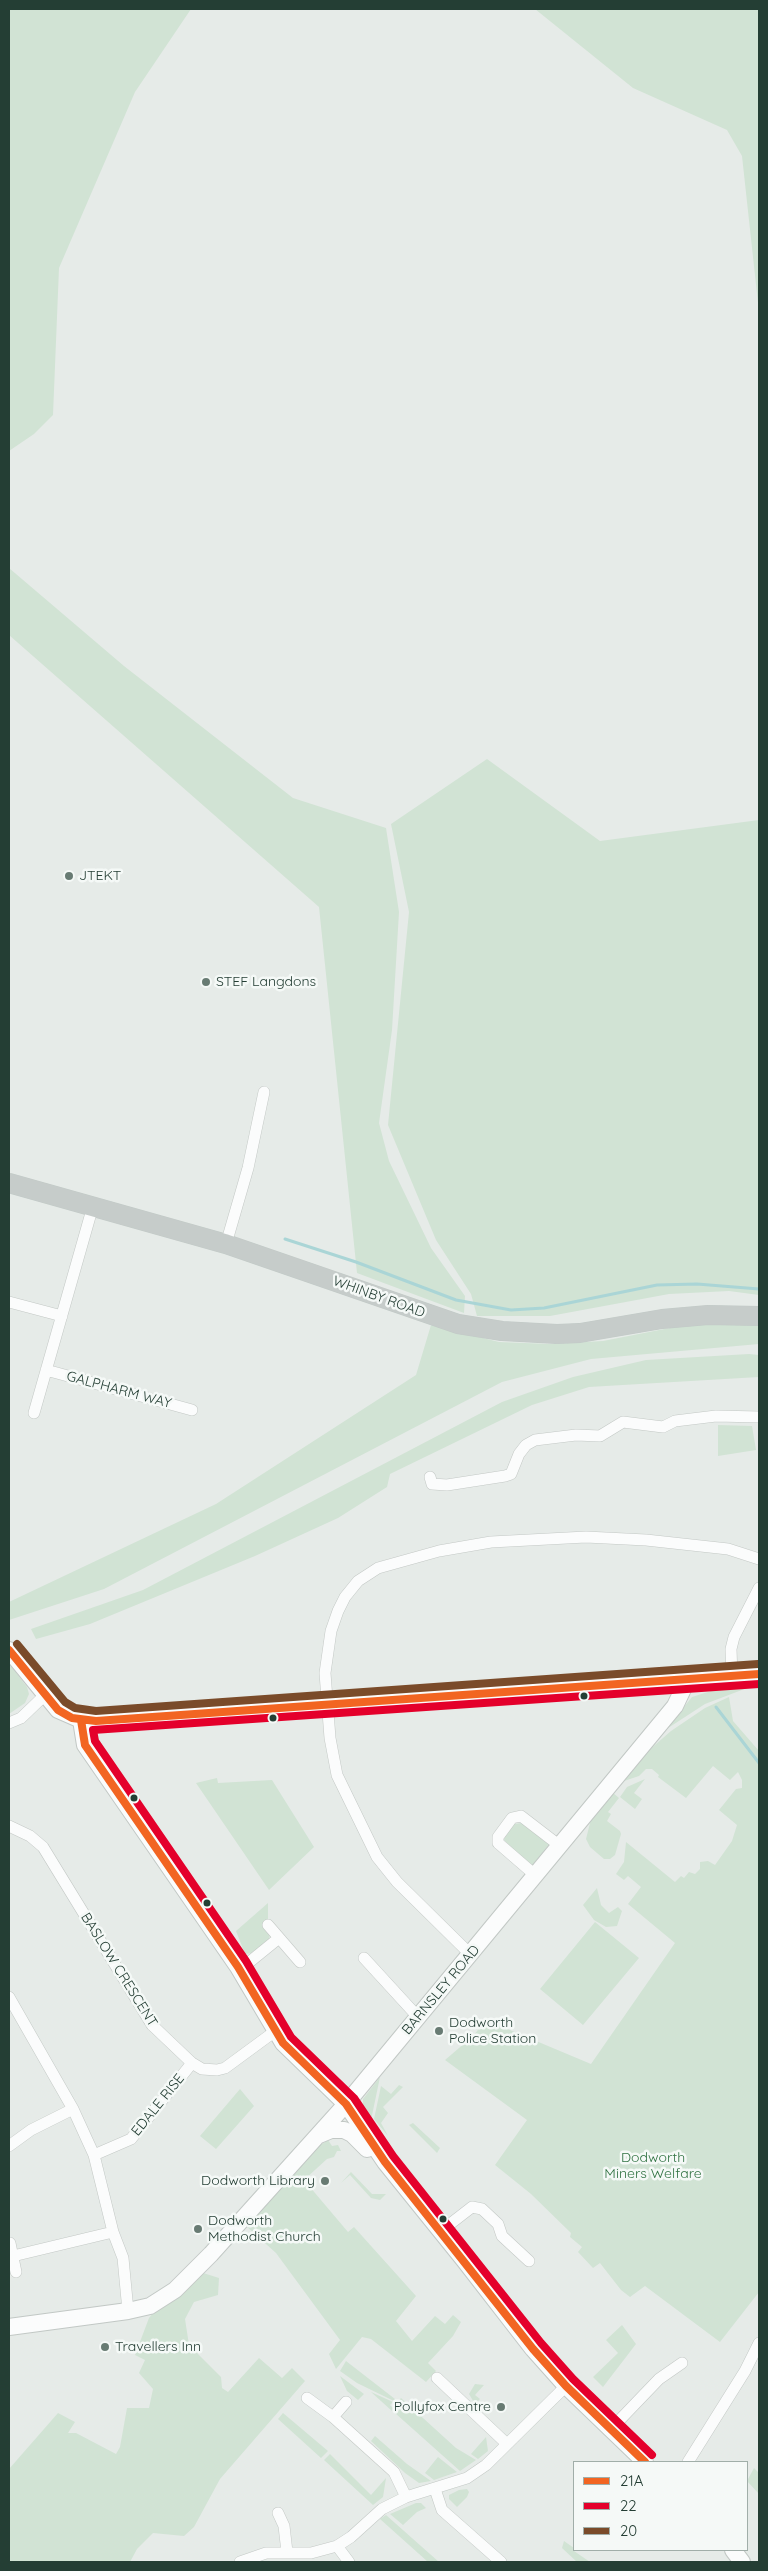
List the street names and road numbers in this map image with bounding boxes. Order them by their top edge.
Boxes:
street label: WHINBY ROAD [331,1273,427,1321]
street label: GALPHARM WAY [65,1368,173,1412]
street label: BASLOW CRESCENT [77,1910,161,2030]
street label: BARNSLEY ROAD [399,1942,483,2038]
street label: EDALE RISE [128,2071,188,2139]

